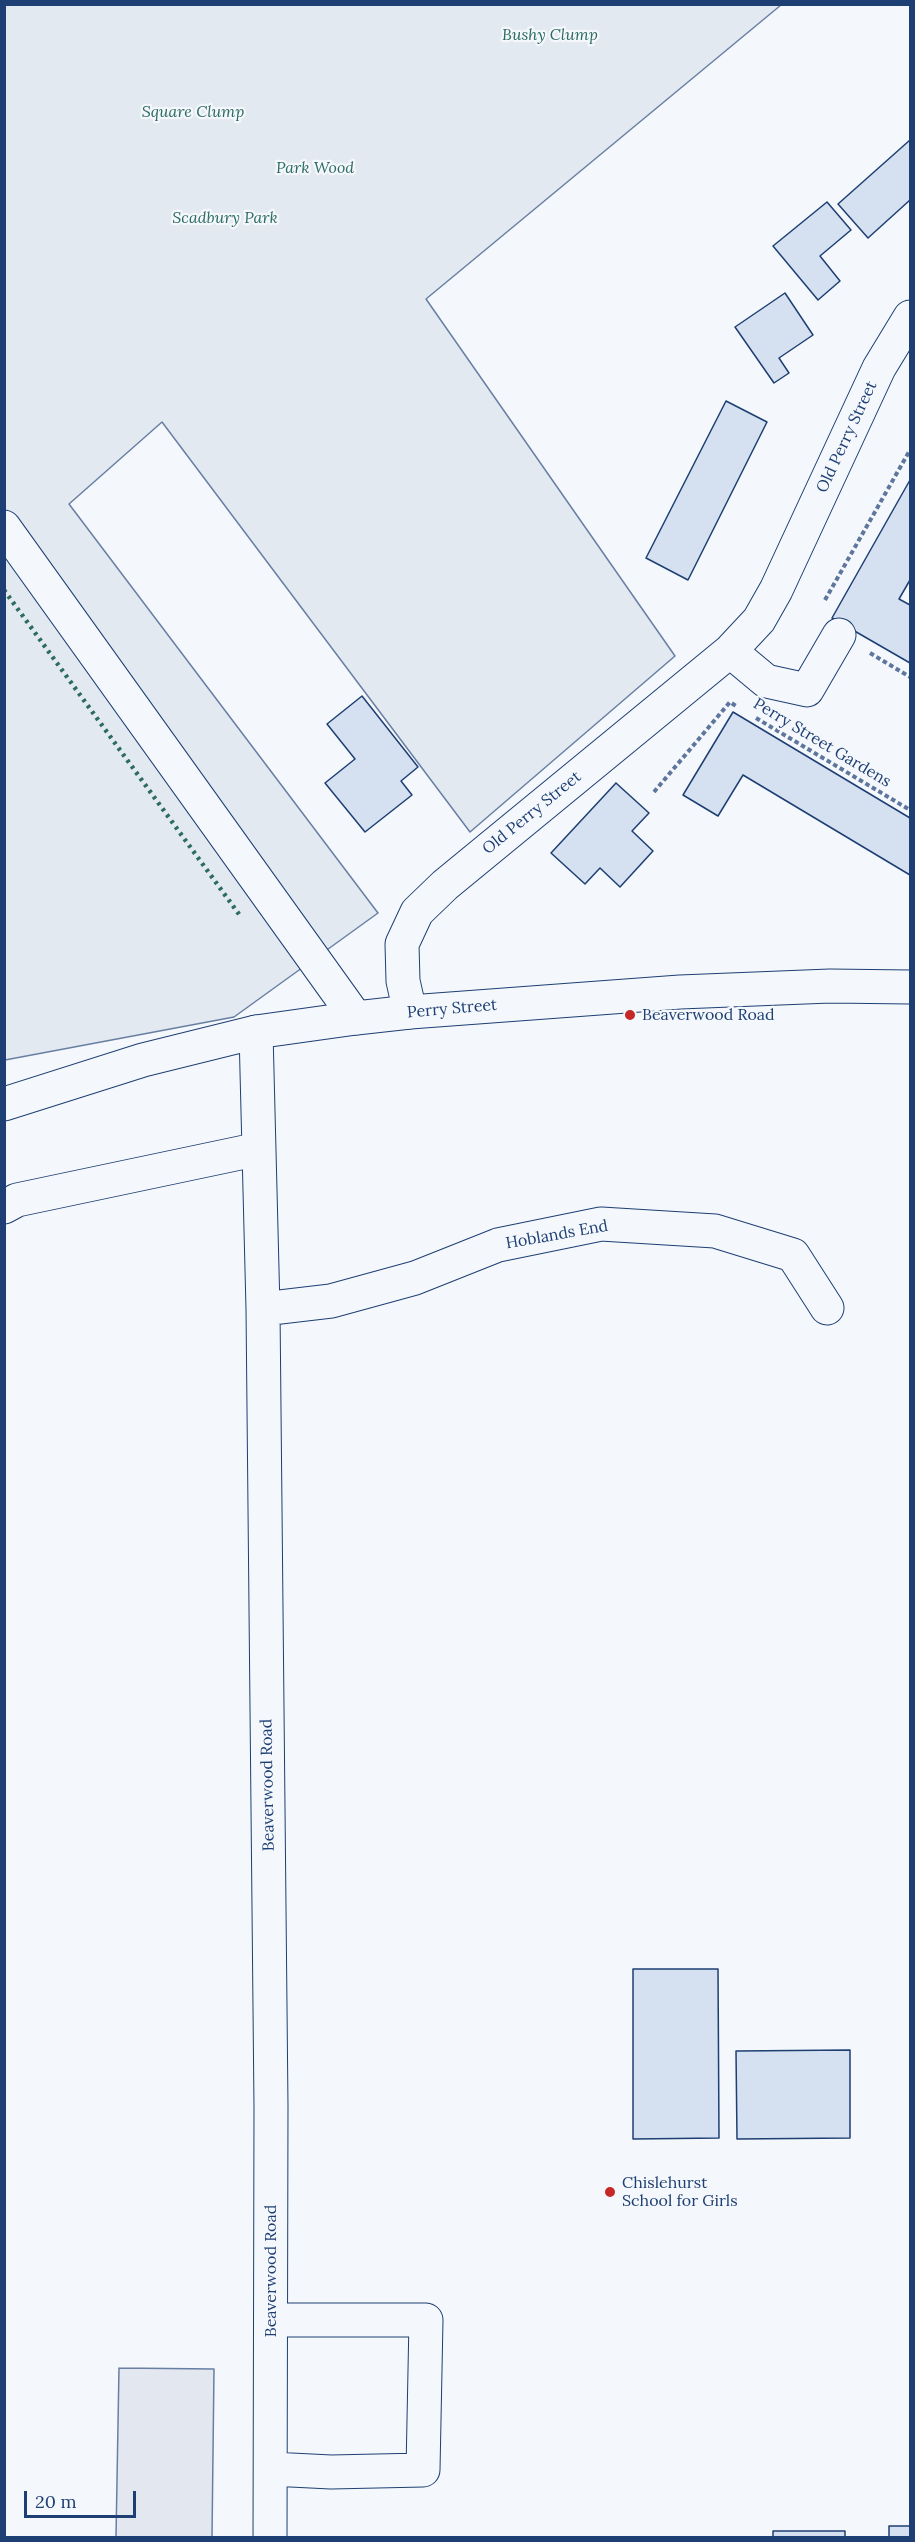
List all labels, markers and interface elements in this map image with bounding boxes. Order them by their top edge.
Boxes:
park label: Bushy Clump [502,25,598,45]
park label: Square Clump [142,102,244,122]
park label: Park Wood [276,158,354,178]
park label: Scadbury Park [172,208,278,228]
street label: Old Perry Street [813,378,881,496]
street label: Perry Street Gardens [750,694,894,792]
street label: Old Perry Street [479,767,585,859]
street label: Perry Street [406,995,498,1023]
place label: Beaverwood Road [642,1005,775,1025]
marker: Beaverwood Road [623,1008,637,1022]
street label: Hoblands End [504,1217,610,1253]
street label: Beaverwood Road [257,1719,279,1851]
place label: Chislehurst School for Girls [622,2173,738,2211]
marker: Chislehurst School for Girls [603,2185,617,2199]
street label: Beaverwood Road [261,2205,281,2337]
scale bar [27,2479,140,2517]
text: 20 m [35,2490,77,2513]

